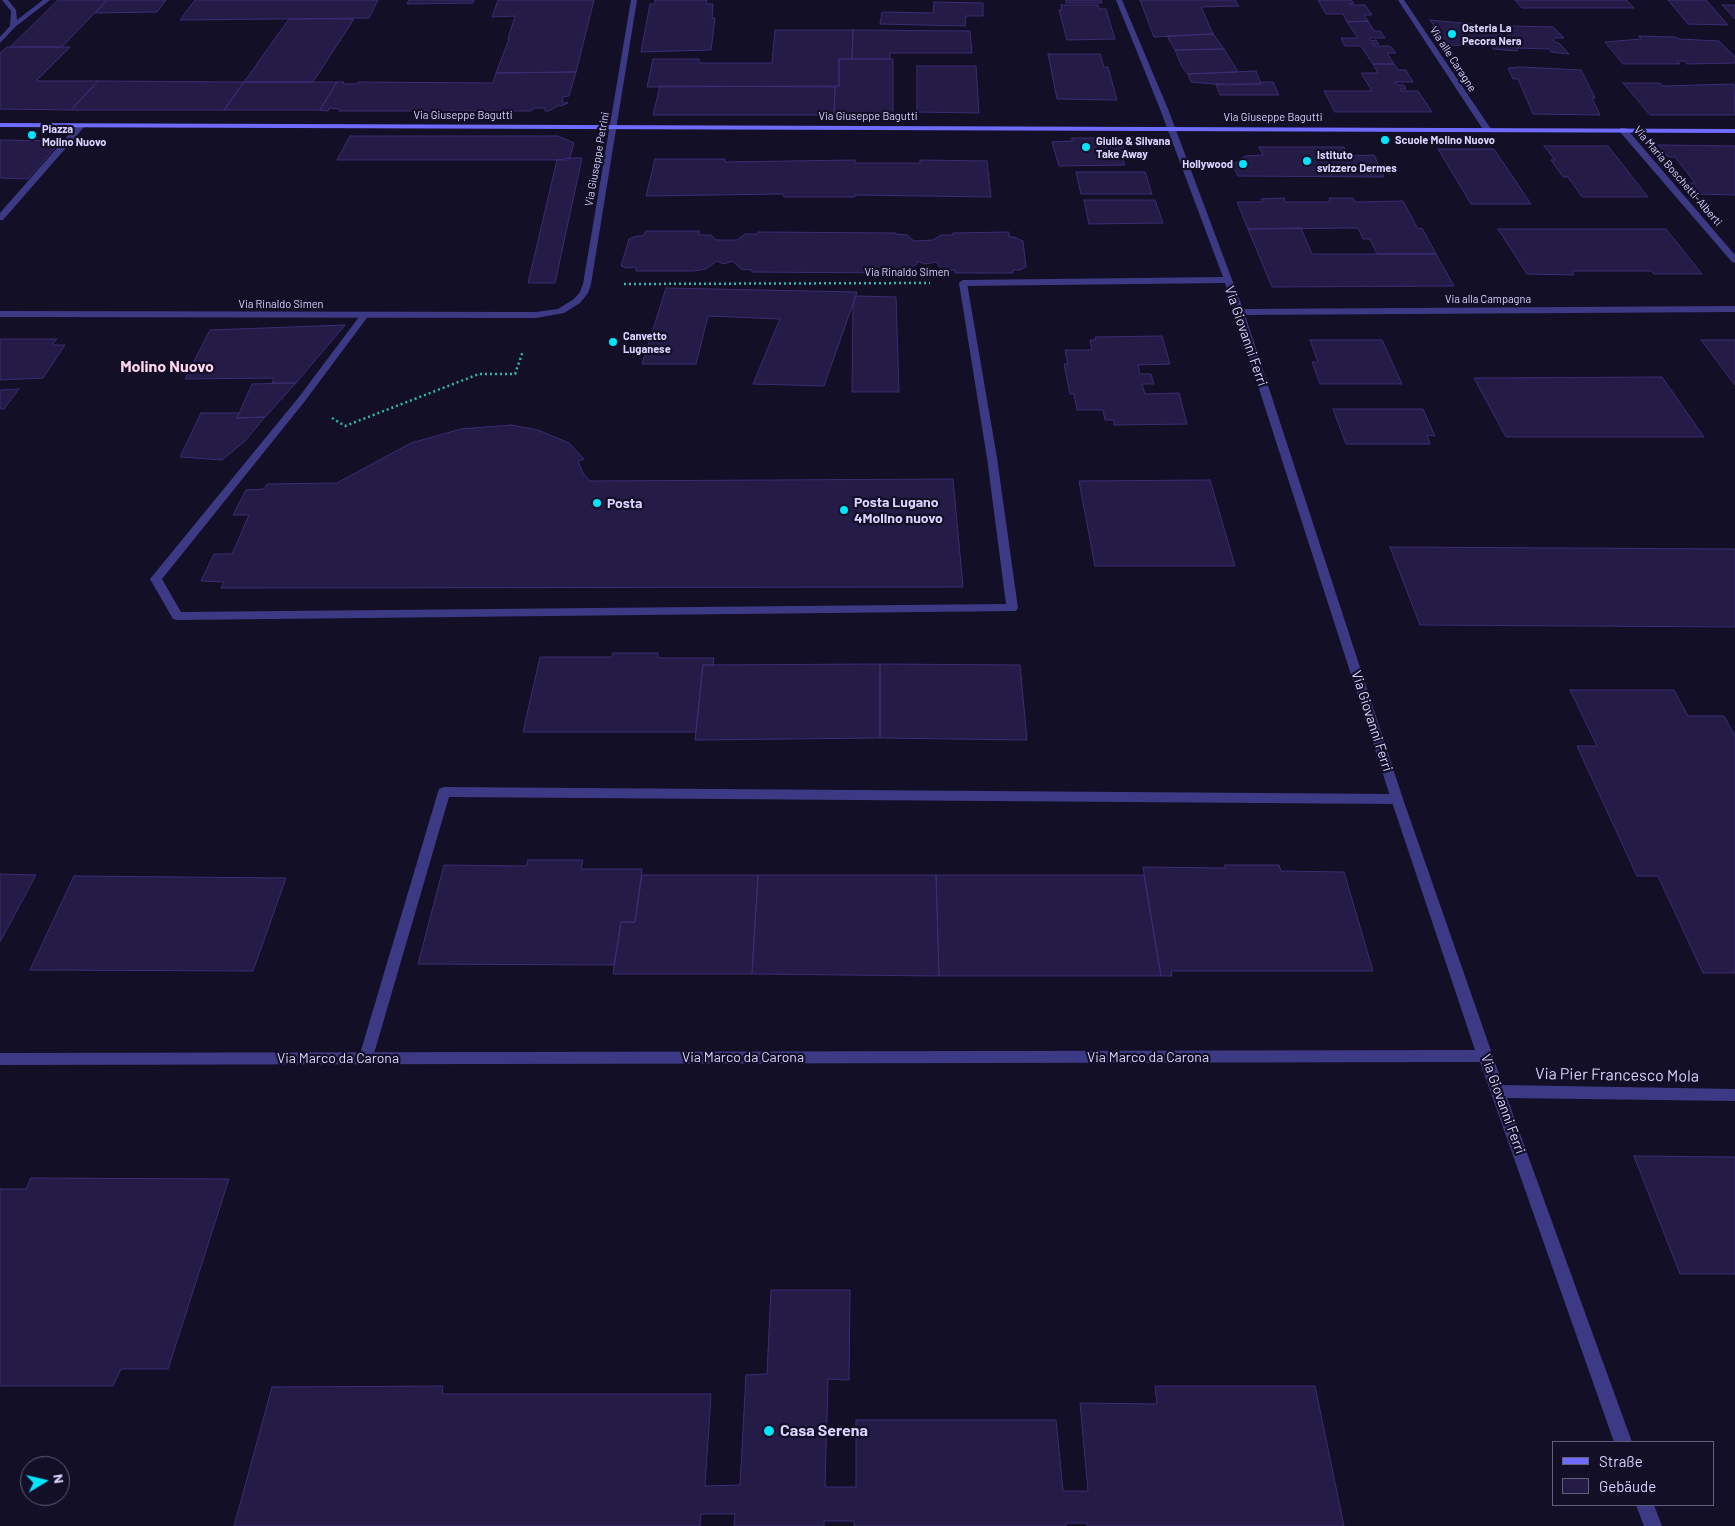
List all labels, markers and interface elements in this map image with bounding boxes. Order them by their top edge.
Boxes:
place label: Osteria La Pecora Nera [1462,21,1522,47]
street label: Via alle Caragne [1427,24,1479,94]
marker: Osteria La Pecora Nera [1446,28,1458,40]
street label: Via Giuseppe Bagutti [414,108,512,122]
street label: Via Giuseppe Bagutti [819,109,917,123]
street label: Via Giuseppe Bagutti [1224,110,1322,124]
street label: Via Giuseppe Petrini [582,111,612,207]
place label: Piazza Molino Nuovo [42,122,106,148]
street label: Via Maria Boschetti-Alberti [1631,123,1725,229]
marker: Piazza Molino Nuovo [26,129,38,141]
place label: Scuole Molino Nuovo [1395,133,1495,147]
place label: Giulio & Silvana Take Away [1096,134,1170,160]
marker: Scuole Molino Nuovo [1379,134,1391,146]
marker: Giulio & Silvana Take Away [1080,141,1092,153]
place label: Istituto svizzero Dermes [1317,148,1397,174]
marker: Istituto svizzero Dermes [1301,155,1313,167]
place label: Hollywood [1182,157,1233,171]
marker: Hollywood [1237,158,1249,170]
street label: Via Rinaldo Simen [865,265,949,279]
street label: Via Giovanni Ferri [1221,284,1271,388]
street label: Via alla Campagna [1445,292,1531,306]
street label: Via Rinaldo Simen [239,297,323,311]
place label: Canvetto Luganese [623,329,671,355]
marker: Canvetto Luganese [607,336,619,348]
district label: Molino Nuovo [120,357,214,377]
place label: Posta Lugano 4Molino nuovo [854,494,943,526]
place label: Posta [607,495,642,511]
marker: Posta [591,497,603,509]
marker: Posta Lugano 4Molino nuovo [838,504,850,516]
street label: Via Giovanni Ferri [1348,668,1396,774]
street label: Via Marco da Carona [682,1049,804,1065]
street label: Via Marco da Carona [1087,1049,1209,1065]
street label: Via Marco da Carona [277,1050,399,1066]
street label: Via Giovanni Ferri [1477,1052,1529,1156]
street label: Via Pier Francesco Mola [1535,1064,1699,1086]
place label: Casa Serena [780,1421,868,1441]
marker: Casa Serena [762,1424,776,1438]
legend [1552,1441,1715,1506]
text: Straße [1599,1452,1643,1470]
north arrow [20,1456,70,1506]
text: N [50,1473,68,1485]
text: Gebäude [1599,1477,1656,1495]

